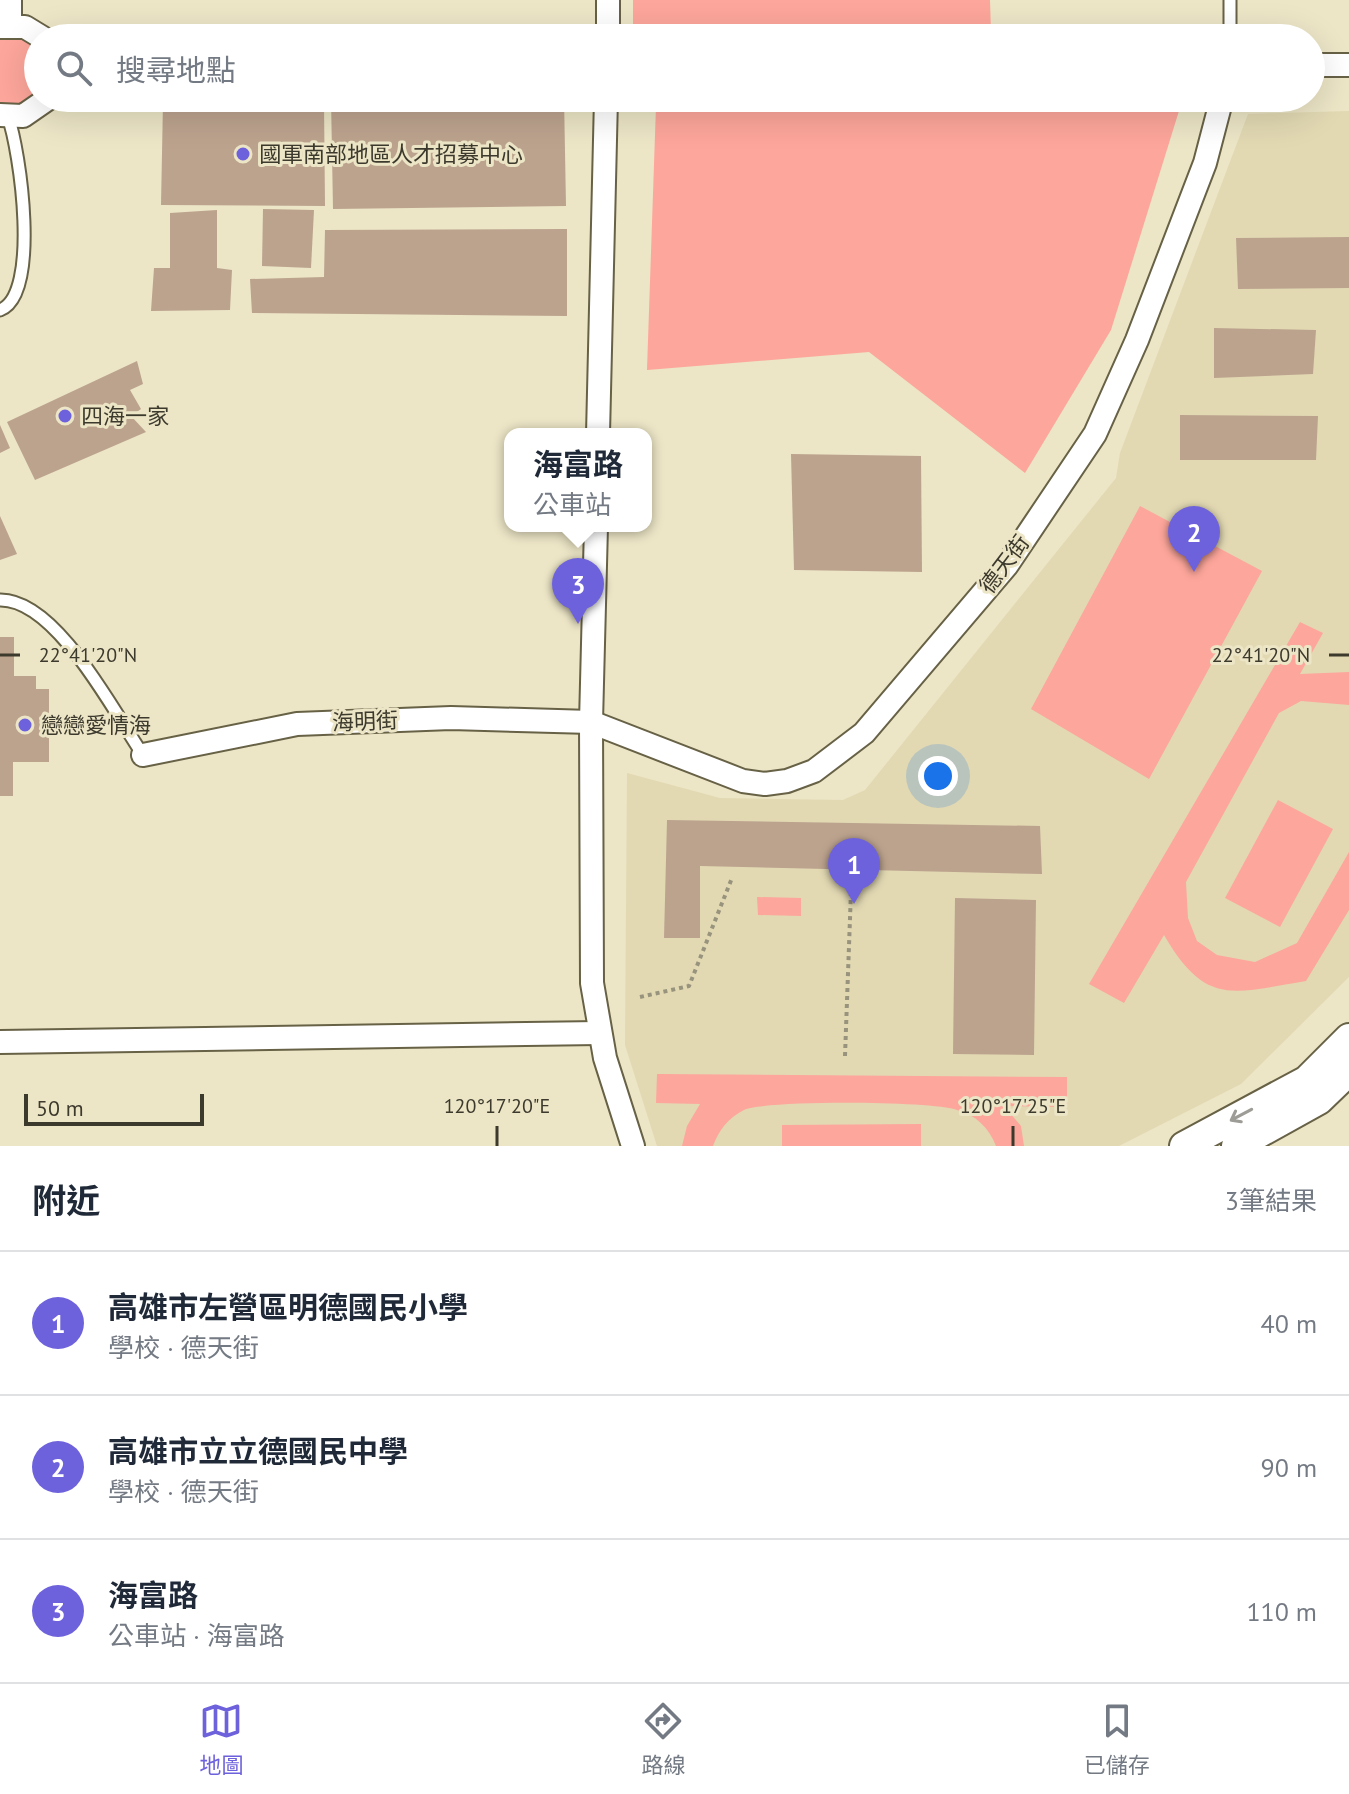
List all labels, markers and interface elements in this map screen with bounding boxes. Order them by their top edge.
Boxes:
search box [24,24,1325,112]
icon: search [52,46,96,90]
text: 搜尋地點 [116,50,236,89]
place label: 國軍南部地區人才招募中心 [259,140,523,168]
marker: 國軍南部地區人才招募中心 [234,145,252,163]
place label: 四海一家 [81,402,169,430]
marker: 四海一家 [56,407,74,425]
popup [504,428,652,532]
text: 海富路 [533,444,623,483]
text: 公車站 [533,488,611,521]
pin: 2 [1168,506,1220,572]
street label: 德天街 [973,529,1035,599]
pin: 3 [552,558,604,624]
text: 22°41'20"N [39,642,137,668]
text: 22°41'20"N [1212,642,1310,668]
street label: 海明街 [332,706,398,736]
place label: 戀戀愛情海 [41,711,151,739]
marker: 戀戀愛情海 [16,716,34,734]
your location [918,756,958,796]
pin: 1 [828,838,880,904]
scale bar [24,1090,204,1126]
text: 120°17'20"E [444,1093,550,1119]
text: 120°17'25"E [960,1093,1066,1119]
text: 50 m [36,1094,84,1122]
one-way arrow [1230,1108,1254,1124]
text: 附近 [32,1178,100,1222]
text: 3筆結果 [1225,1184,1317,1217]
text: 高雄市左營區明德國民小學 [108,1287,468,1326]
text: 1 [51,1307,65,1340]
text: 40 m [1261,1307,1317,1340]
text: 學校 · 德天街 [108,1331,259,1364]
text: 高雄市立立德國民中學 [108,1431,408,1470]
text: 2 [51,1451,65,1484]
text: 90 m [1261,1451,1317,1484]
text: 學校 · 德天街 [108,1475,259,1508]
text: 海富路 [108,1575,198,1614]
text: 3 [51,1595,65,1628]
text: 110 m [1246,1595,1317,1628]
text: 公車站 · 海富路 [108,1619,285,1652]
tab: 地圖 [199,1699,243,1779]
tab: 路線 [641,1699,686,1779]
tab: 已儲存 [1084,1699,1150,1779]

